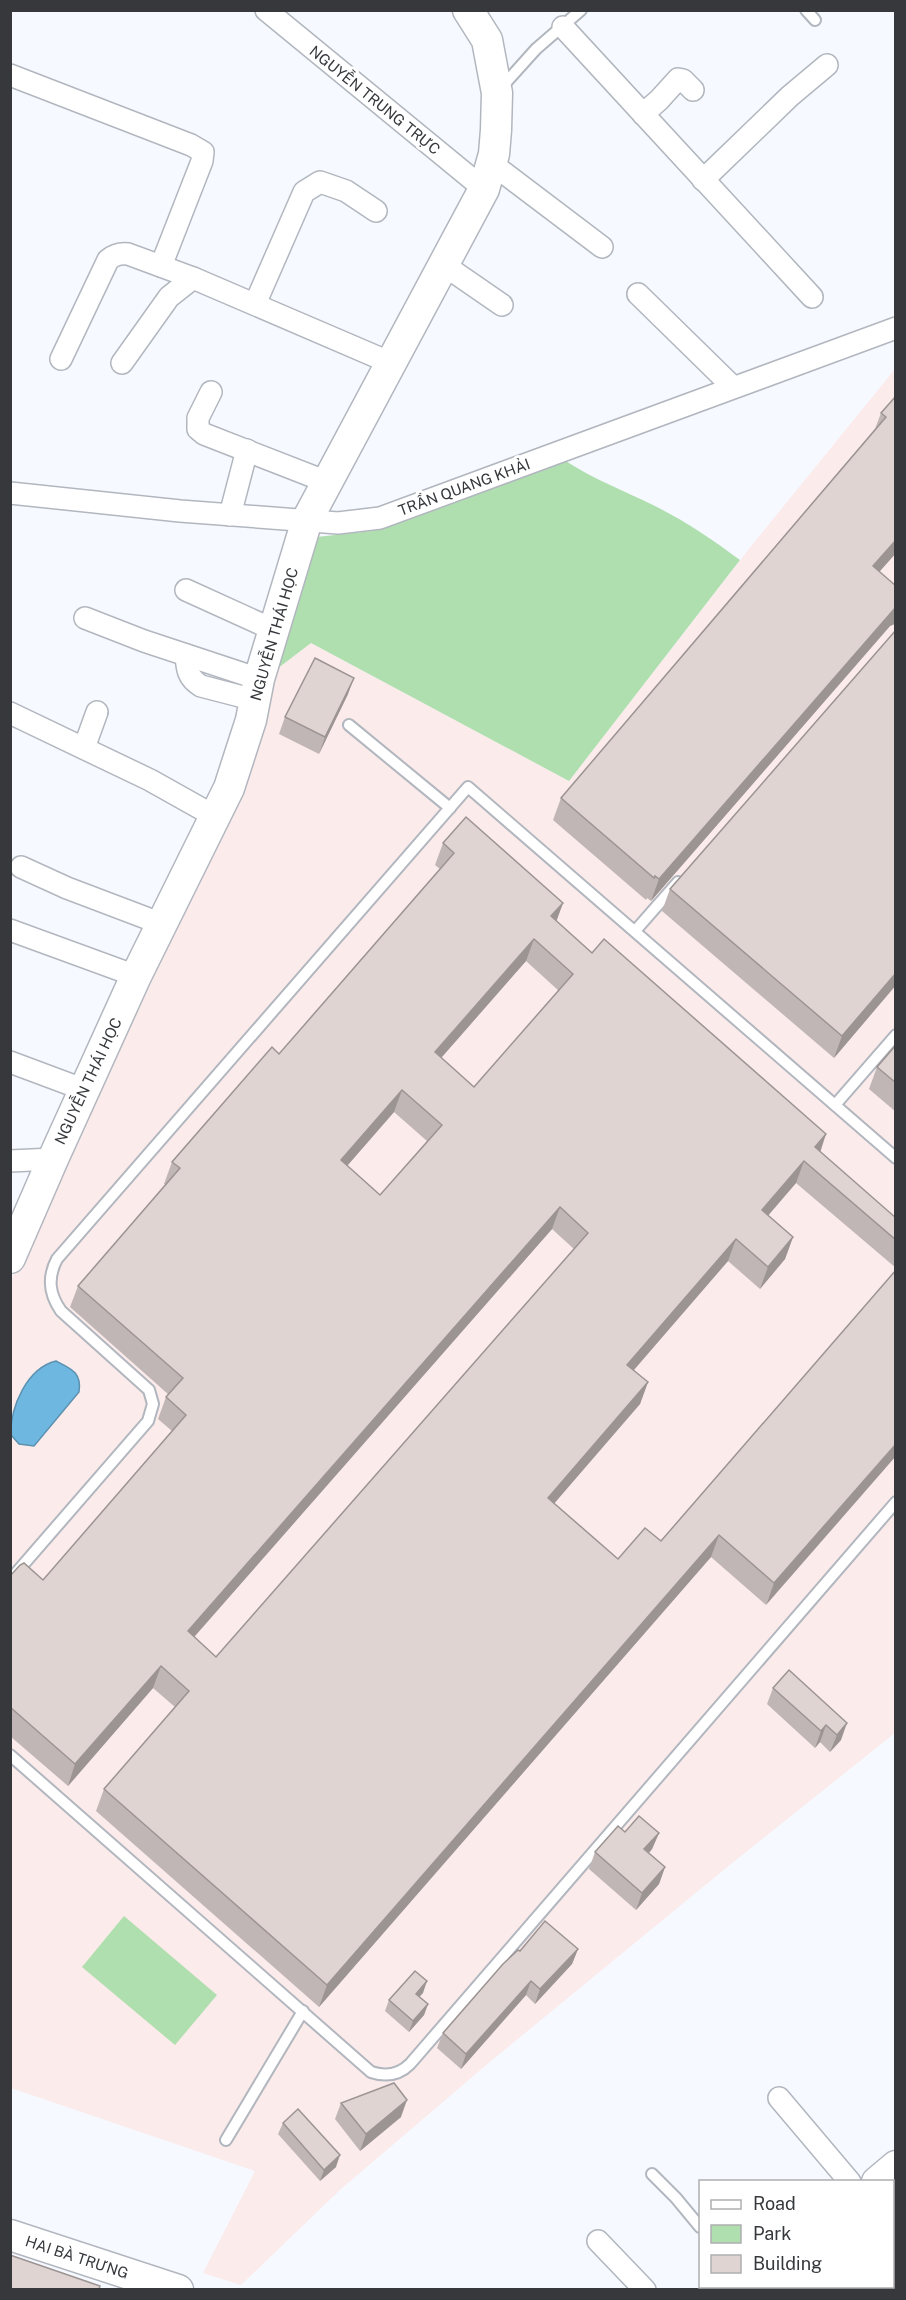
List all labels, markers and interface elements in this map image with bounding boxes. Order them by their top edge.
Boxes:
street label: NGUYỄN TRUNG TRỰC [306,41,445,158]
street label: TRẦN QUANG KHẢI [395,453,532,519]
street label: NGUYỄN THÁI HỌC [245,565,301,703]
street label: NGUYỄN THÁI HỌC [49,1014,125,1147]
legend [699,2180,894,2288]
text: Road [753,2193,796,2214]
text: Park [753,2223,791,2244]
street label: HAI BÀ TRƯNG [23,2232,131,2282]
text: Building [753,2253,822,2274]

